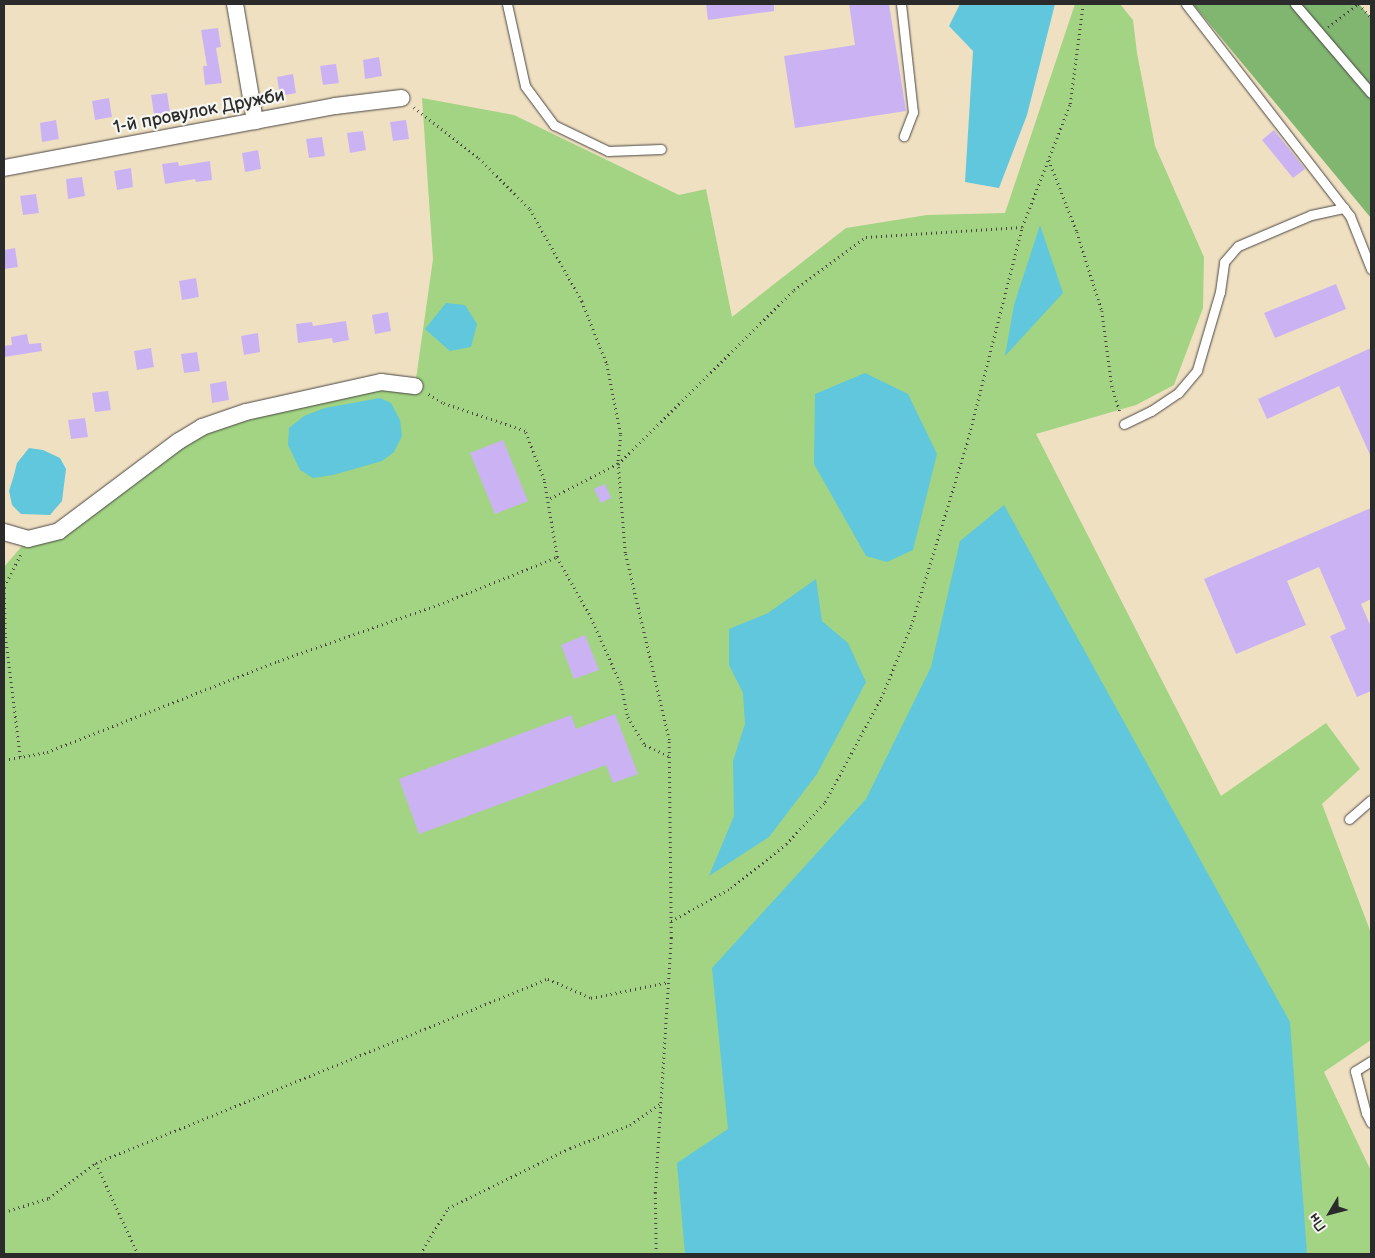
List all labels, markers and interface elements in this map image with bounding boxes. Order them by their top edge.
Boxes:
street label: 1-й провулок Дружби [112,85,286,139]
north arrow [1305,1188,1355,1238]
text: Пн [1305,1210,1330,1235]

